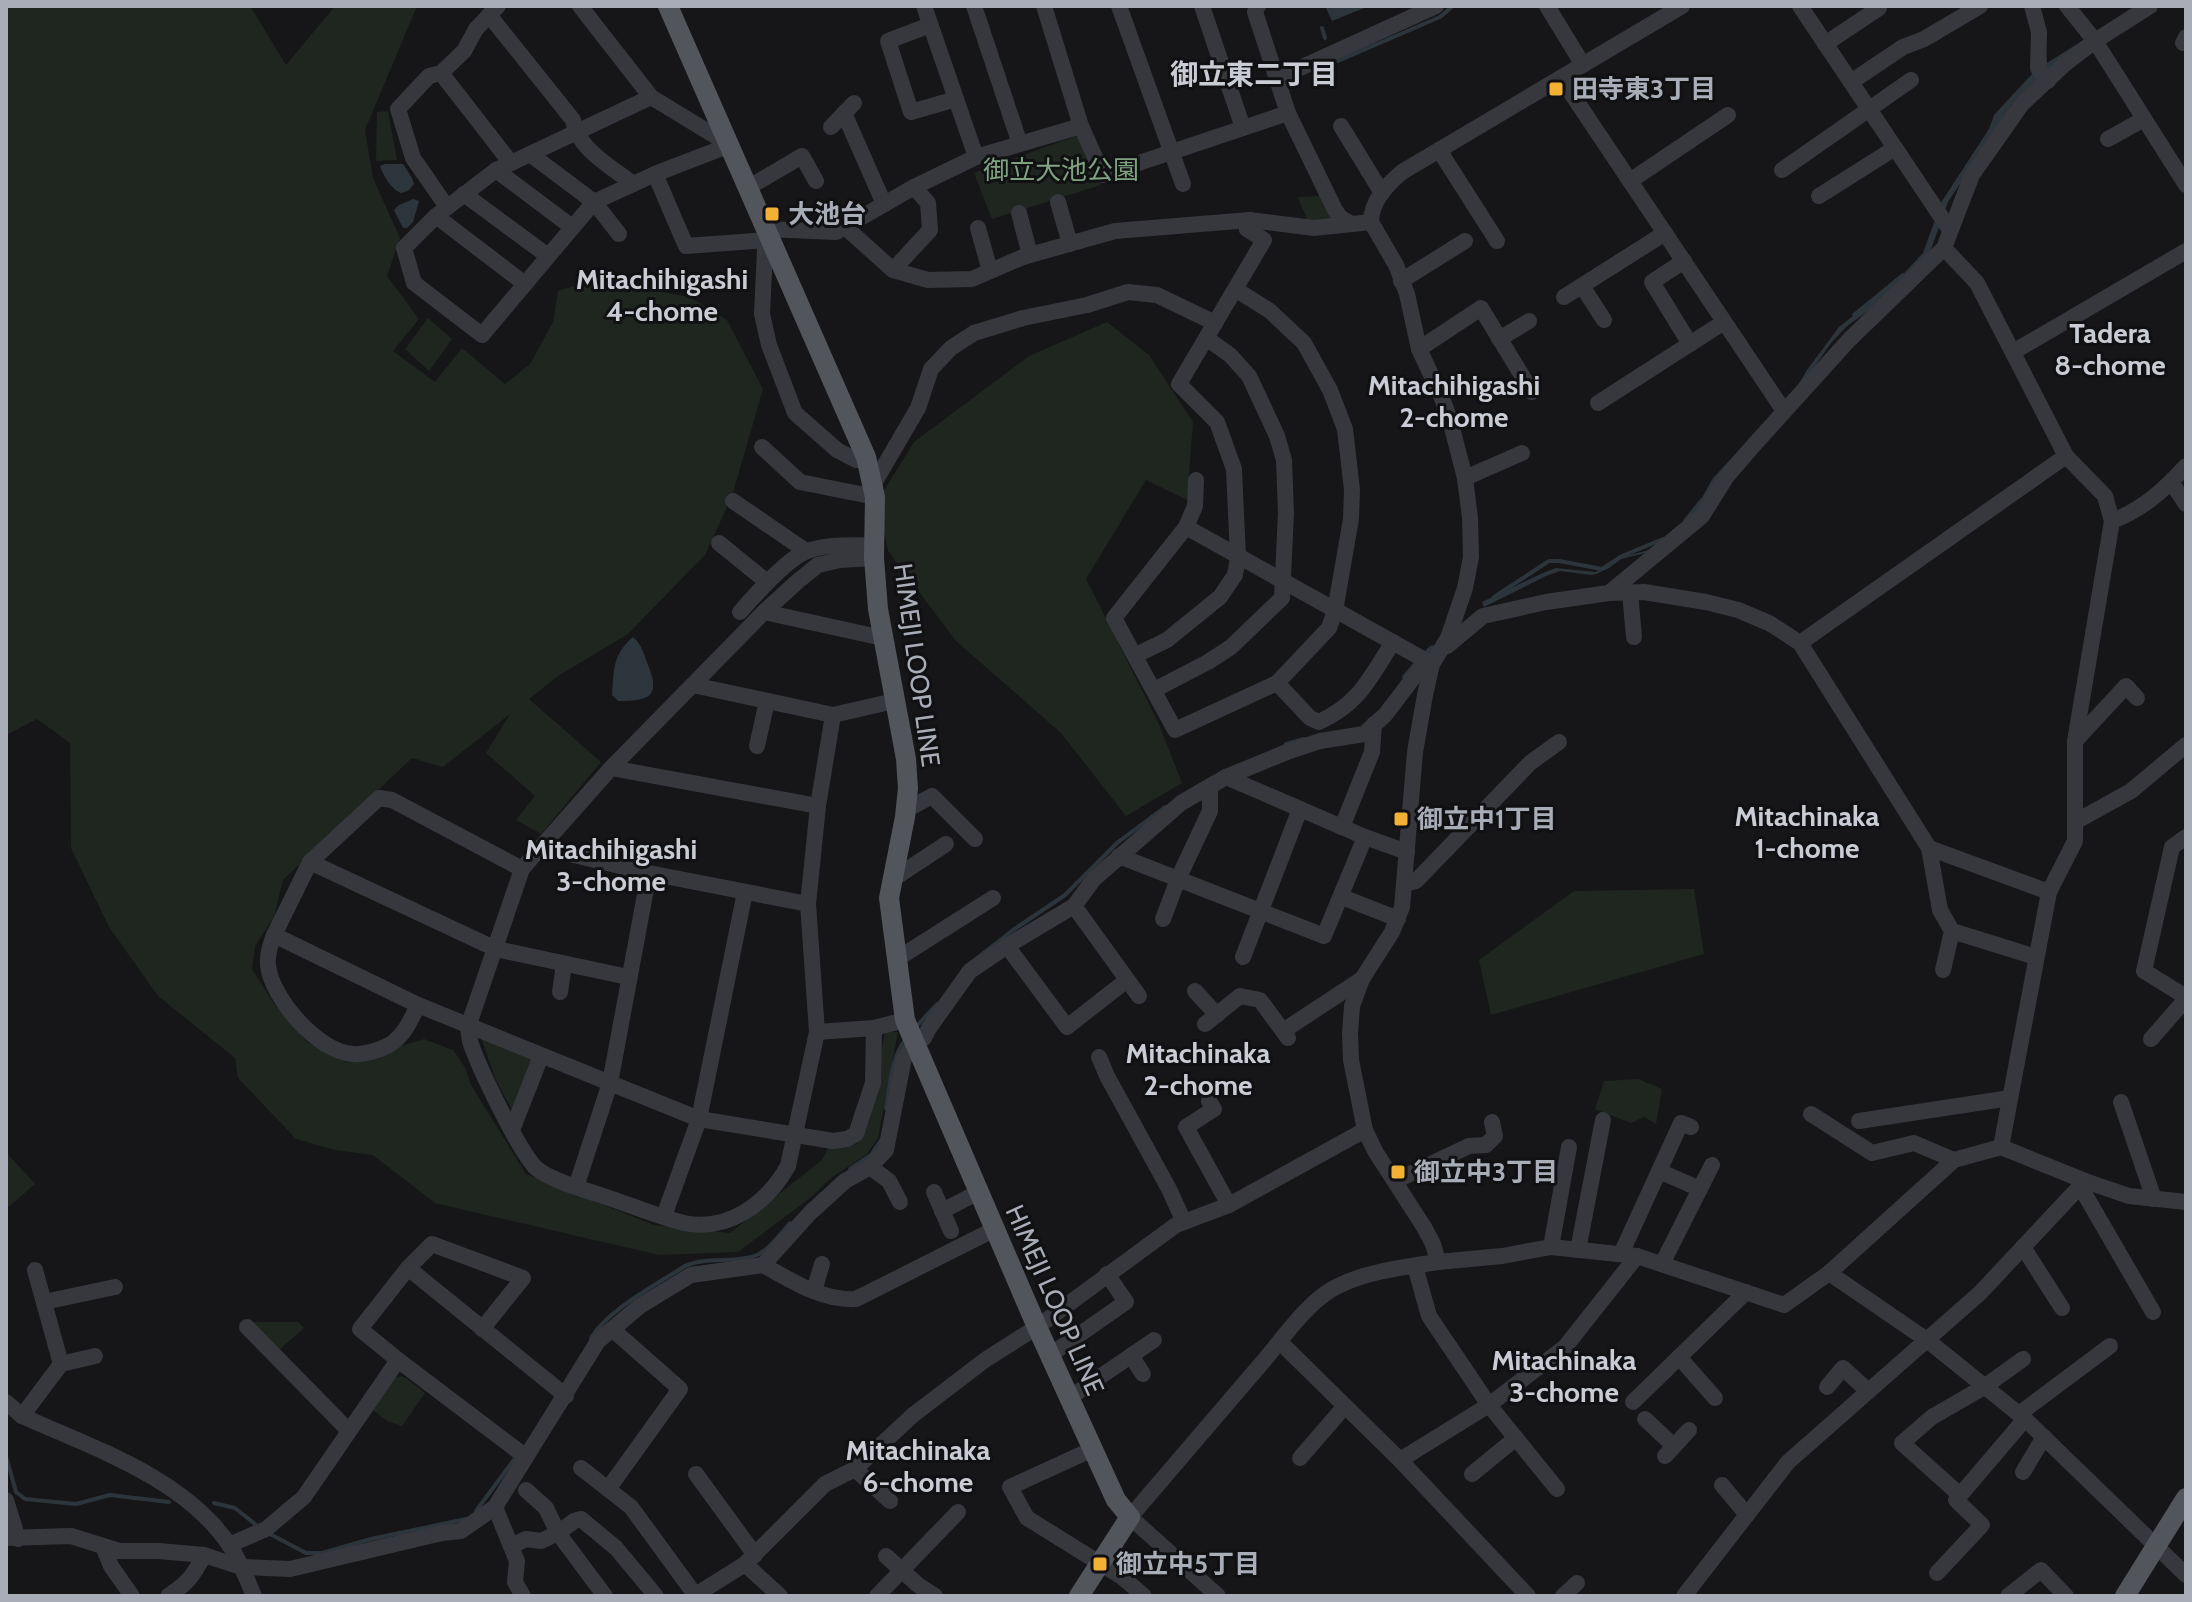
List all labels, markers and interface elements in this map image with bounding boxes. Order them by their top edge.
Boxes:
district label: 御立東二丁目 [1170,57,1338,91]
place label: 田寺東3丁目 [1572,73,1716,105]
marker: 田寺東3丁目 [1547,80,1565,98]
park label: 御立大池公園 [983,154,1139,186]
place label: 大池台 [788,198,866,230]
marker: 大池台 [763,205,781,223]
district label: Mitachihigashi 4-chome [576,262,748,328]
district label: Tadera 8-chome [2054,316,2166,382]
district label: Mitachihigashi 2-chome [1368,368,1540,434]
street label: HIMEJI LOOP LINE [887,561,947,769]
district label: Mitachinaka 1-chome [1734,799,1880,865]
place label: 御立中1丁目 [1417,803,1557,835]
marker: 御立中1丁目 [1392,810,1410,828]
district label: Mitachihigashi 3-chome [525,832,697,898]
district label: Mitachinaka 2-chome [1125,1036,1271,1102]
place label: 御立中3丁目 [1414,1156,1558,1188]
marker: 御立中3丁目 [1389,1163,1407,1181]
street label: HIMEJI LOOP LINE [999,1200,1111,1400]
district label: Mitachinaka 3-chome [1491,1343,1637,1409]
district label: Mitachinaka 6-chome [845,1433,991,1499]
place label: 御立中5丁目 [1116,1548,1260,1580]
marker: 御立中5丁目 [1091,1555,1109,1573]

